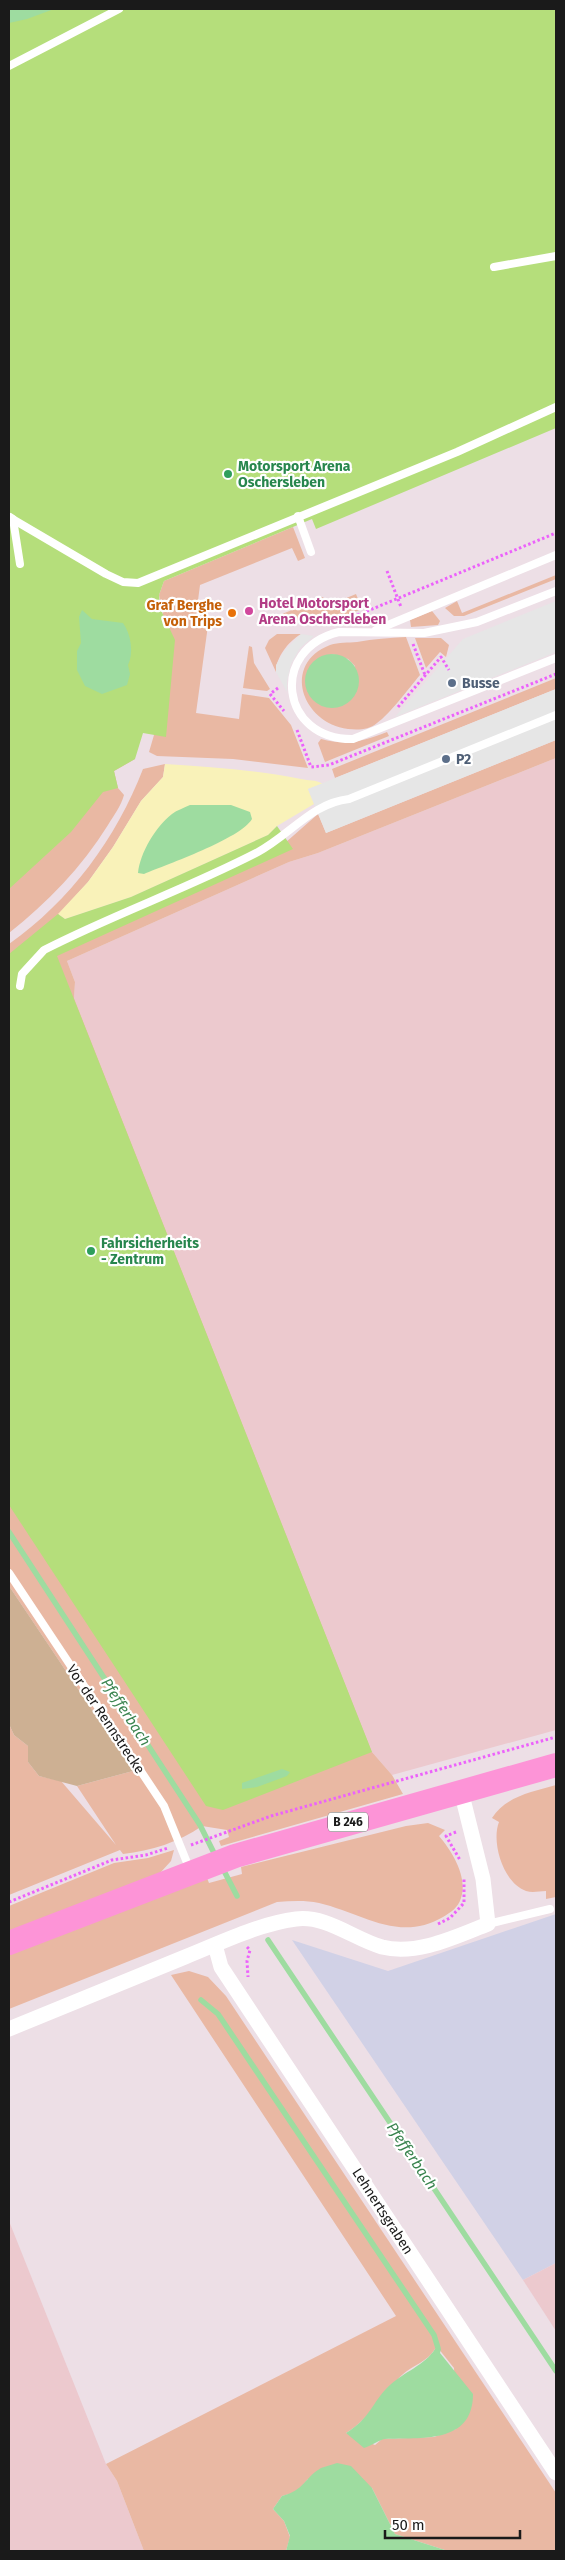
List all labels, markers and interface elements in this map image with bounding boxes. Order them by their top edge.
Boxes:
place label: Motorsport Arena Oschersleben [238,458,351,491]
marker: Motorsport Arena Oschersleben [222,468,234,480]
place label: Hotel Motorsport Arena Oschersleben [258,595,386,628]
place label: Graf Berghe von Trips [147,597,222,630]
marker: Hotel Motorsport Arena Oschersleben [243,605,255,617]
marker: Graf Berghe von Trips [226,607,238,619]
place label: Busse [462,675,500,692]
marker: Busse [446,677,458,689]
place label: P2 [456,751,471,768]
marker: P2 [440,753,452,765]
place label: Fahrsicherheits - Zentrum [101,1235,199,1268]
marker: Fahrsicherheits - Zentrum [85,1245,97,1257]
street label: Vor der Rennstrecke [63,1662,148,1777]
water label: Pfefferbach [97,1675,155,1749]
road number: B 246 [328,1812,368,1831]
water label: Pfefferbach [383,2119,441,2193]
street label: Lehnertsgraben [348,2165,417,2258]
scale bar [385,2508,520,2540]
text: 50 m [392,2516,425,2534]

